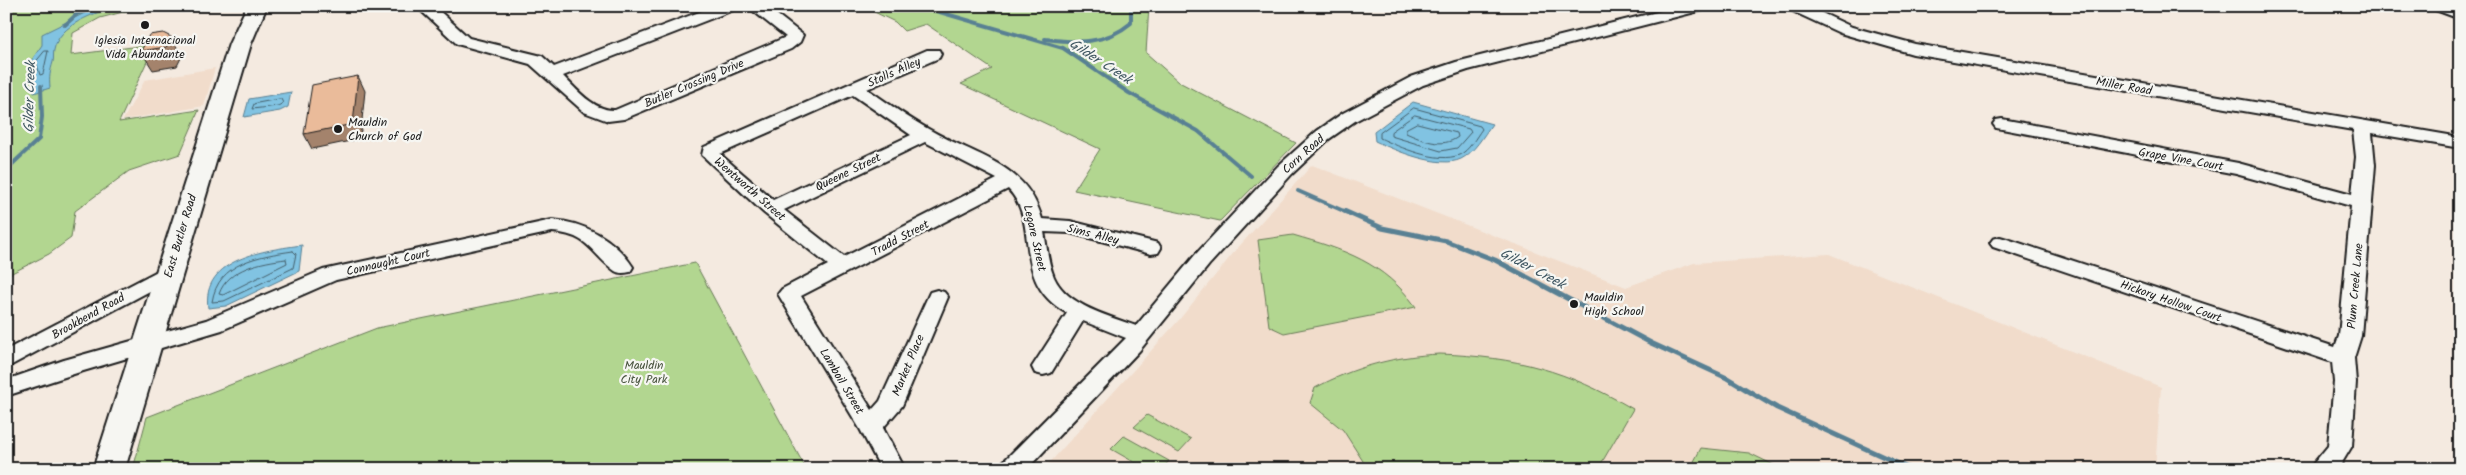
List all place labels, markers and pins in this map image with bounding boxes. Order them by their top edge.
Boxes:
marker: Iglesia Internacional Vida Abundante [139,19,151,31]
place label: Iglesia Internacional Vida Abundante [95,31,196,64]
place label: Mauldin Church of God [348,113,422,146]
marker: Mauldin Church of God [332,123,344,135]
place label: Mauldin High School [1584,288,1644,321]
marker: Mauldin High School [1568,298,1580,310]

